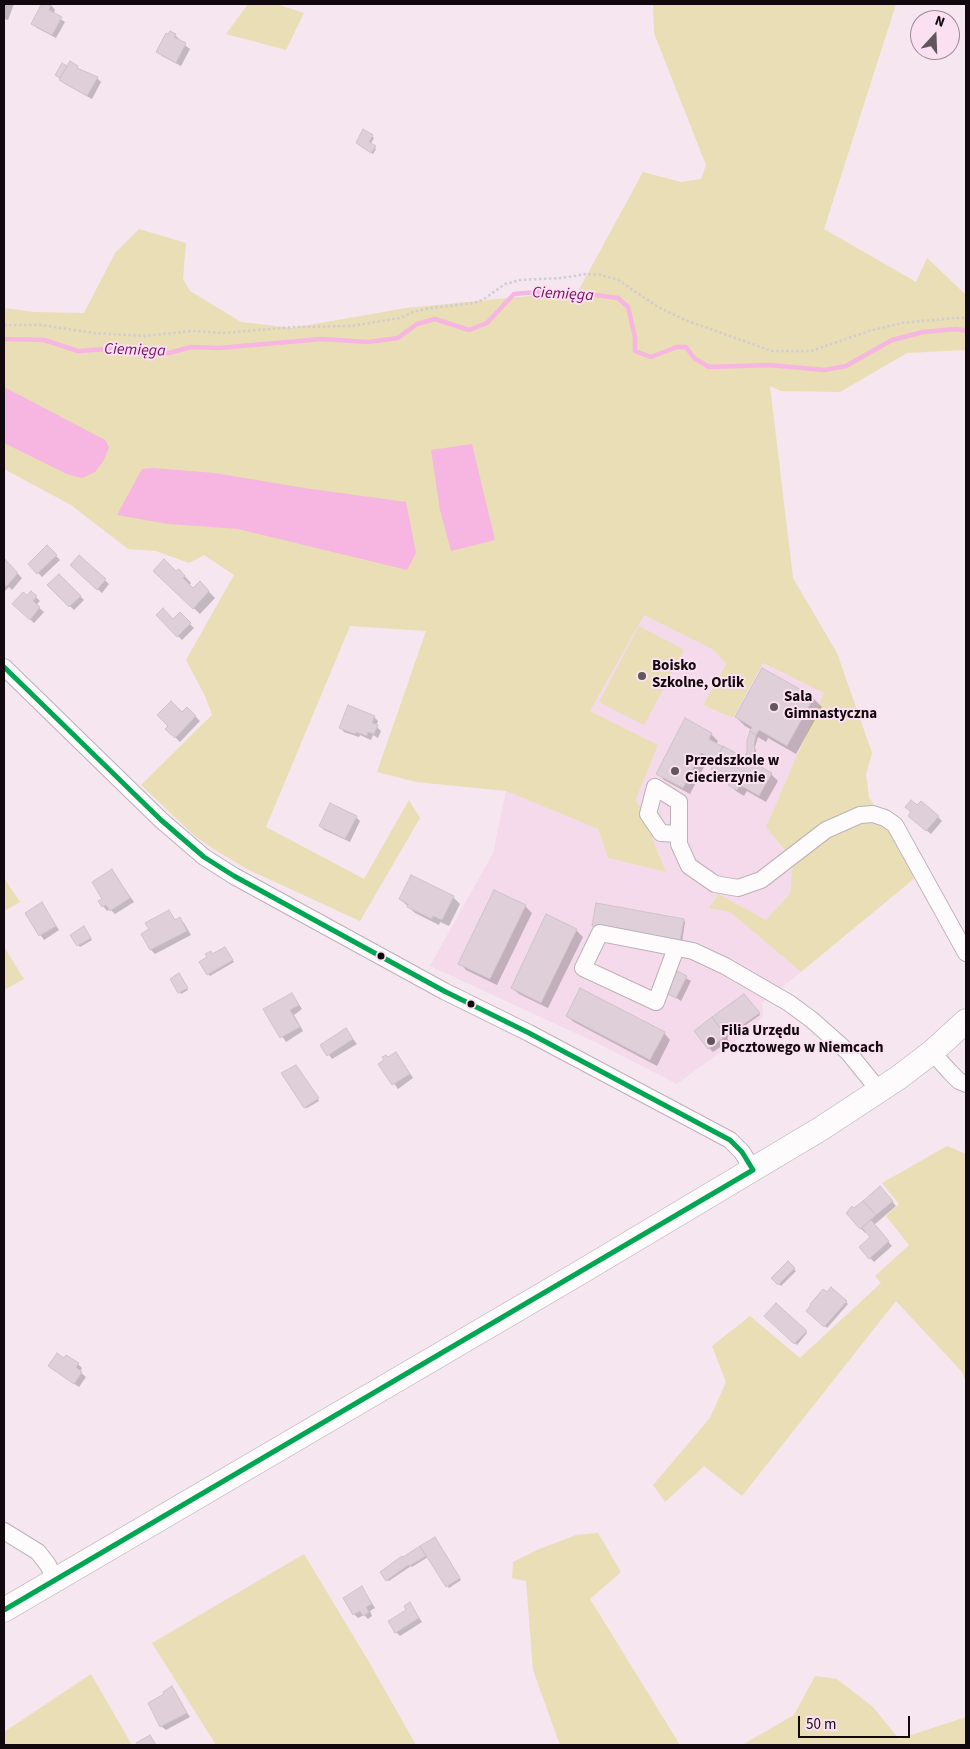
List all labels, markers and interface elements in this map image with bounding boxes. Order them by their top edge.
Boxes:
north arrow [910,10,960,60]
text: N [932,11,948,33]
water label: Ciemięga [532,284,594,306]
water label: Ciemięga [104,340,166,362]
place label: Boisko Szkolne, Orlik [652,658,744,693]
marker: Boisko Szkolne, Orlik [636,670,648,682]
place label: Sala Gimnastyczna [784,689,877,724]
marker: Sala Gimnastyczna [768,701,780,713]
place label: Przedszkole w Ciecierzynie [685,753,779,788]
marker: Przedszkole w Ciecierzynie [669,765,681,777]
unlabelled marker [376,951,386,961]
unlabelled marker [466,999,476,1009]
place label: Filia Urzędu Pocztowego w Niemcach [721,1023,883,1058]
marker: Filia Urzędu Pocztowego w Niemcach [705,1035,717,1047]
scale bar [800,1706,912,1738]
text: 50 m [806,1714,836,1735]

